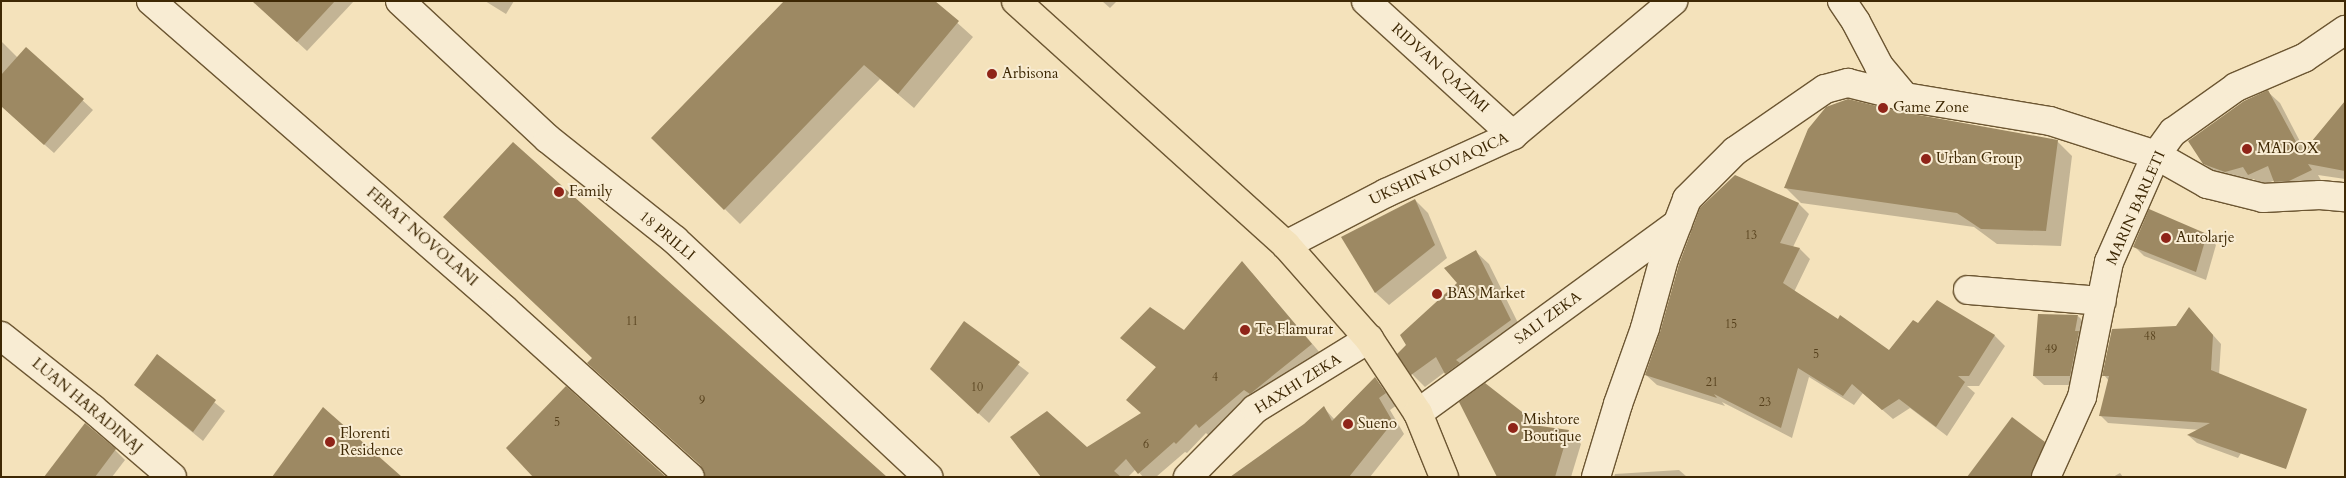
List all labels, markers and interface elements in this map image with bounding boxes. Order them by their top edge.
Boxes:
street label: RIDVAN QAZIMI [1388,20,1492,116]
place label: Arbisona [1002,65,1059,83]
marker: Arbisona [986,68,998,80]
place label: Game Zone [1893,99,1969,117]
marker: Game Zone [1877,102,1889,114]
street label: UKSHIN KOVAQICA [1367,129,1511,209]
place label: MADOX [2257,140,2319,158]
marker: MADOX [2241,143,2253,155]
street label: MARIN BARLETI [2103,148,2169,268]
place label: Urban Group [1936,150,2022,168]
marker: Urban Group [1920,153,1932,165]
place label: Family [569,183,613,201]
street label: FERAT NOVOLANI [363,184,481,290]
marker: Family [553,186,565,198]
street label: 18 PRILLI [636,208,698,264]
house number: 13 [1745,229,1757,243]
place label: Autolarje [2176,229,2235,247]
marker: Autolarje [2160,232,2172,244]
place label: BAS Market [1447,285,1525,303]
marker: BAS Market [1431,288,1443,300]
street label: SALI ZEKA [1511,288,1585,348]
house number: 11 [626,315,638,329]
house number: 15 [1725,318,1737,332]
place label: Te Flamurat [1255,321,1333,339]
marker: Te Flamurat [1239,324,1251,336]
house number: 48 [2144,330,2156,344]
house number: 49 [2045,343,2057,357]
house number: 5 [1813,348,1819,362]
street label: HAXHI ZEKA [1251,350,1345,418]
street label: LUAN HARADINAJ [28,354,146,458]
house number: 4 [1212,371,1218,385]
house number: 21 [1706,376,1718,390]
house number: 10 [971,381,983,395]
house number: 9 [699,394,705,408]
house number: 23 [1759,396,1771,410]
place label: Mishtore Boutique [1523,410,1582,445]
place label: Sueno [1358,415,1397,433]
house number: 5 [554,416,560,430]
marker: Sueno [1342,418,1354,430]
marker: Mishtore Boutique [1507,422,1519,434]
place label: Florenti Residence [340,424,403,459]
marker: Florenti Residence [324,436,336,448]
house number: 6 [1143,438,1149,452]

